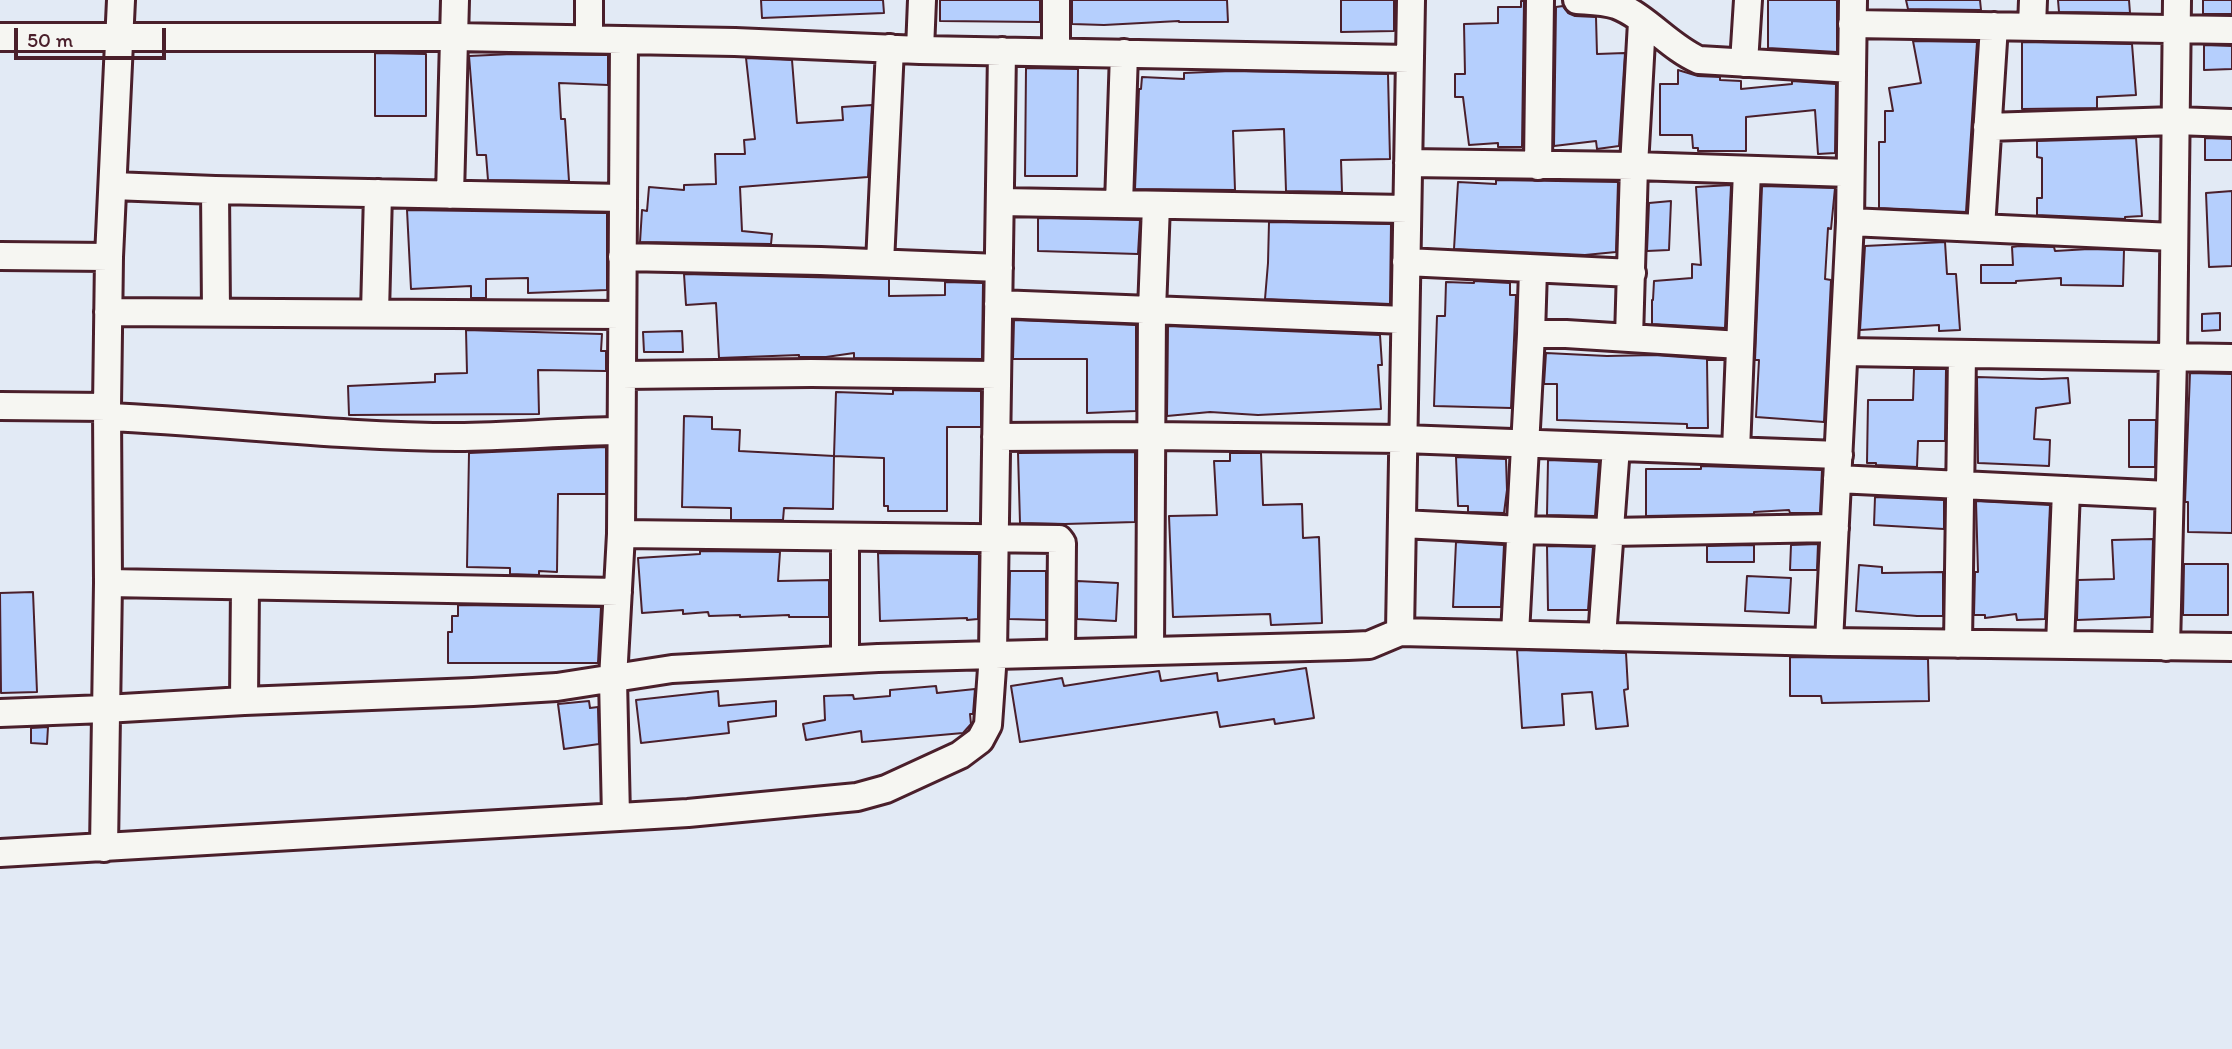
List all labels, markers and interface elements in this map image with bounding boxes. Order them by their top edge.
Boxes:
scale bar [18,14,170,58]
text: 50 m [27,27,73,52]

